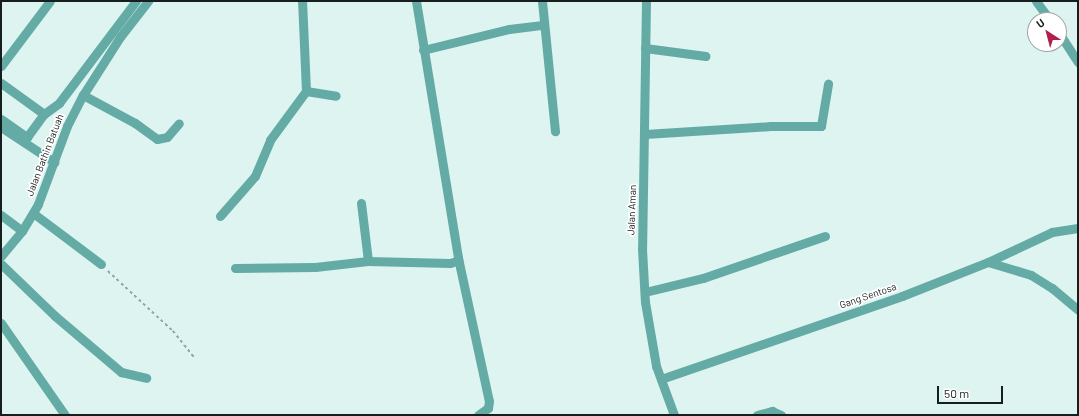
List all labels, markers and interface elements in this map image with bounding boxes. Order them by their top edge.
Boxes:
north arrow [1027,12,1067,52]
text: U [1034,15,1047,30]
street label: Jalan Bathin Batuah [24,112,66,198]
street label: Jalan Aman [625,185,639,235]
street label: Gang Sentosa [838,281,898,311]
scale bar [939,378,1005,404]
text: 50 m [944,386,969,400]

